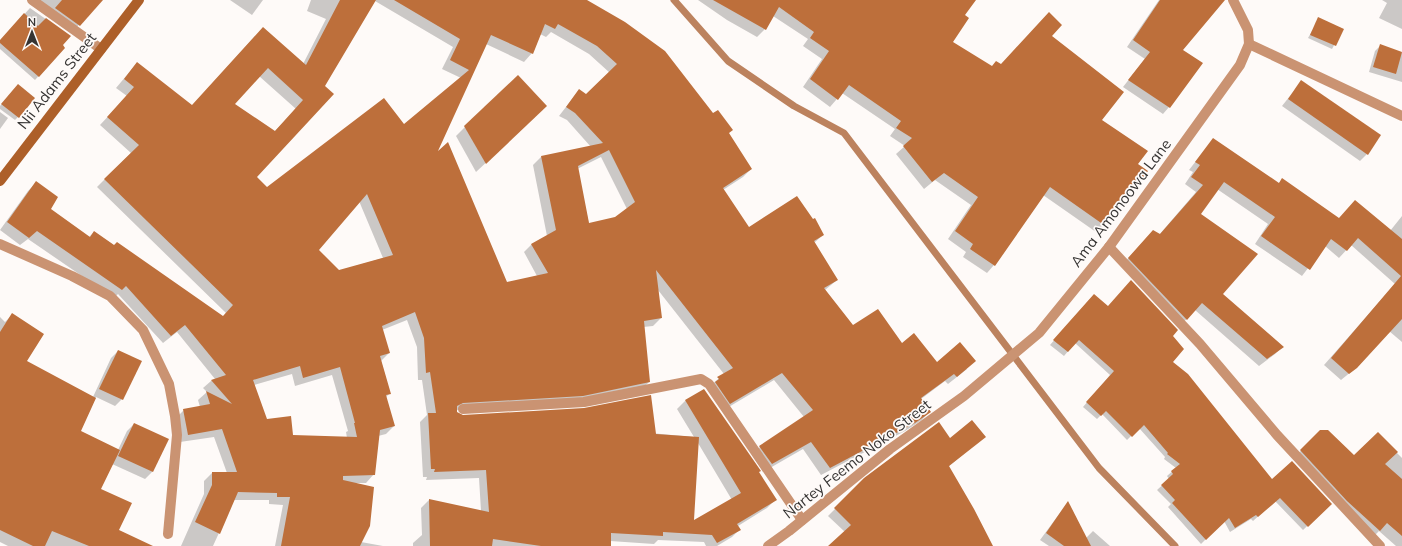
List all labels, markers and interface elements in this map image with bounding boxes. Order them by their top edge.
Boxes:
north arrow [12,12,52,52]
text: N [28,15,36,29]
street label: Nii Adams Street [13,29,100,133]
street label: Ama Amonoowa Lane [1066,135,1175,271]
street label: Nartey Feemo Noko Street [779,395,934,522]

